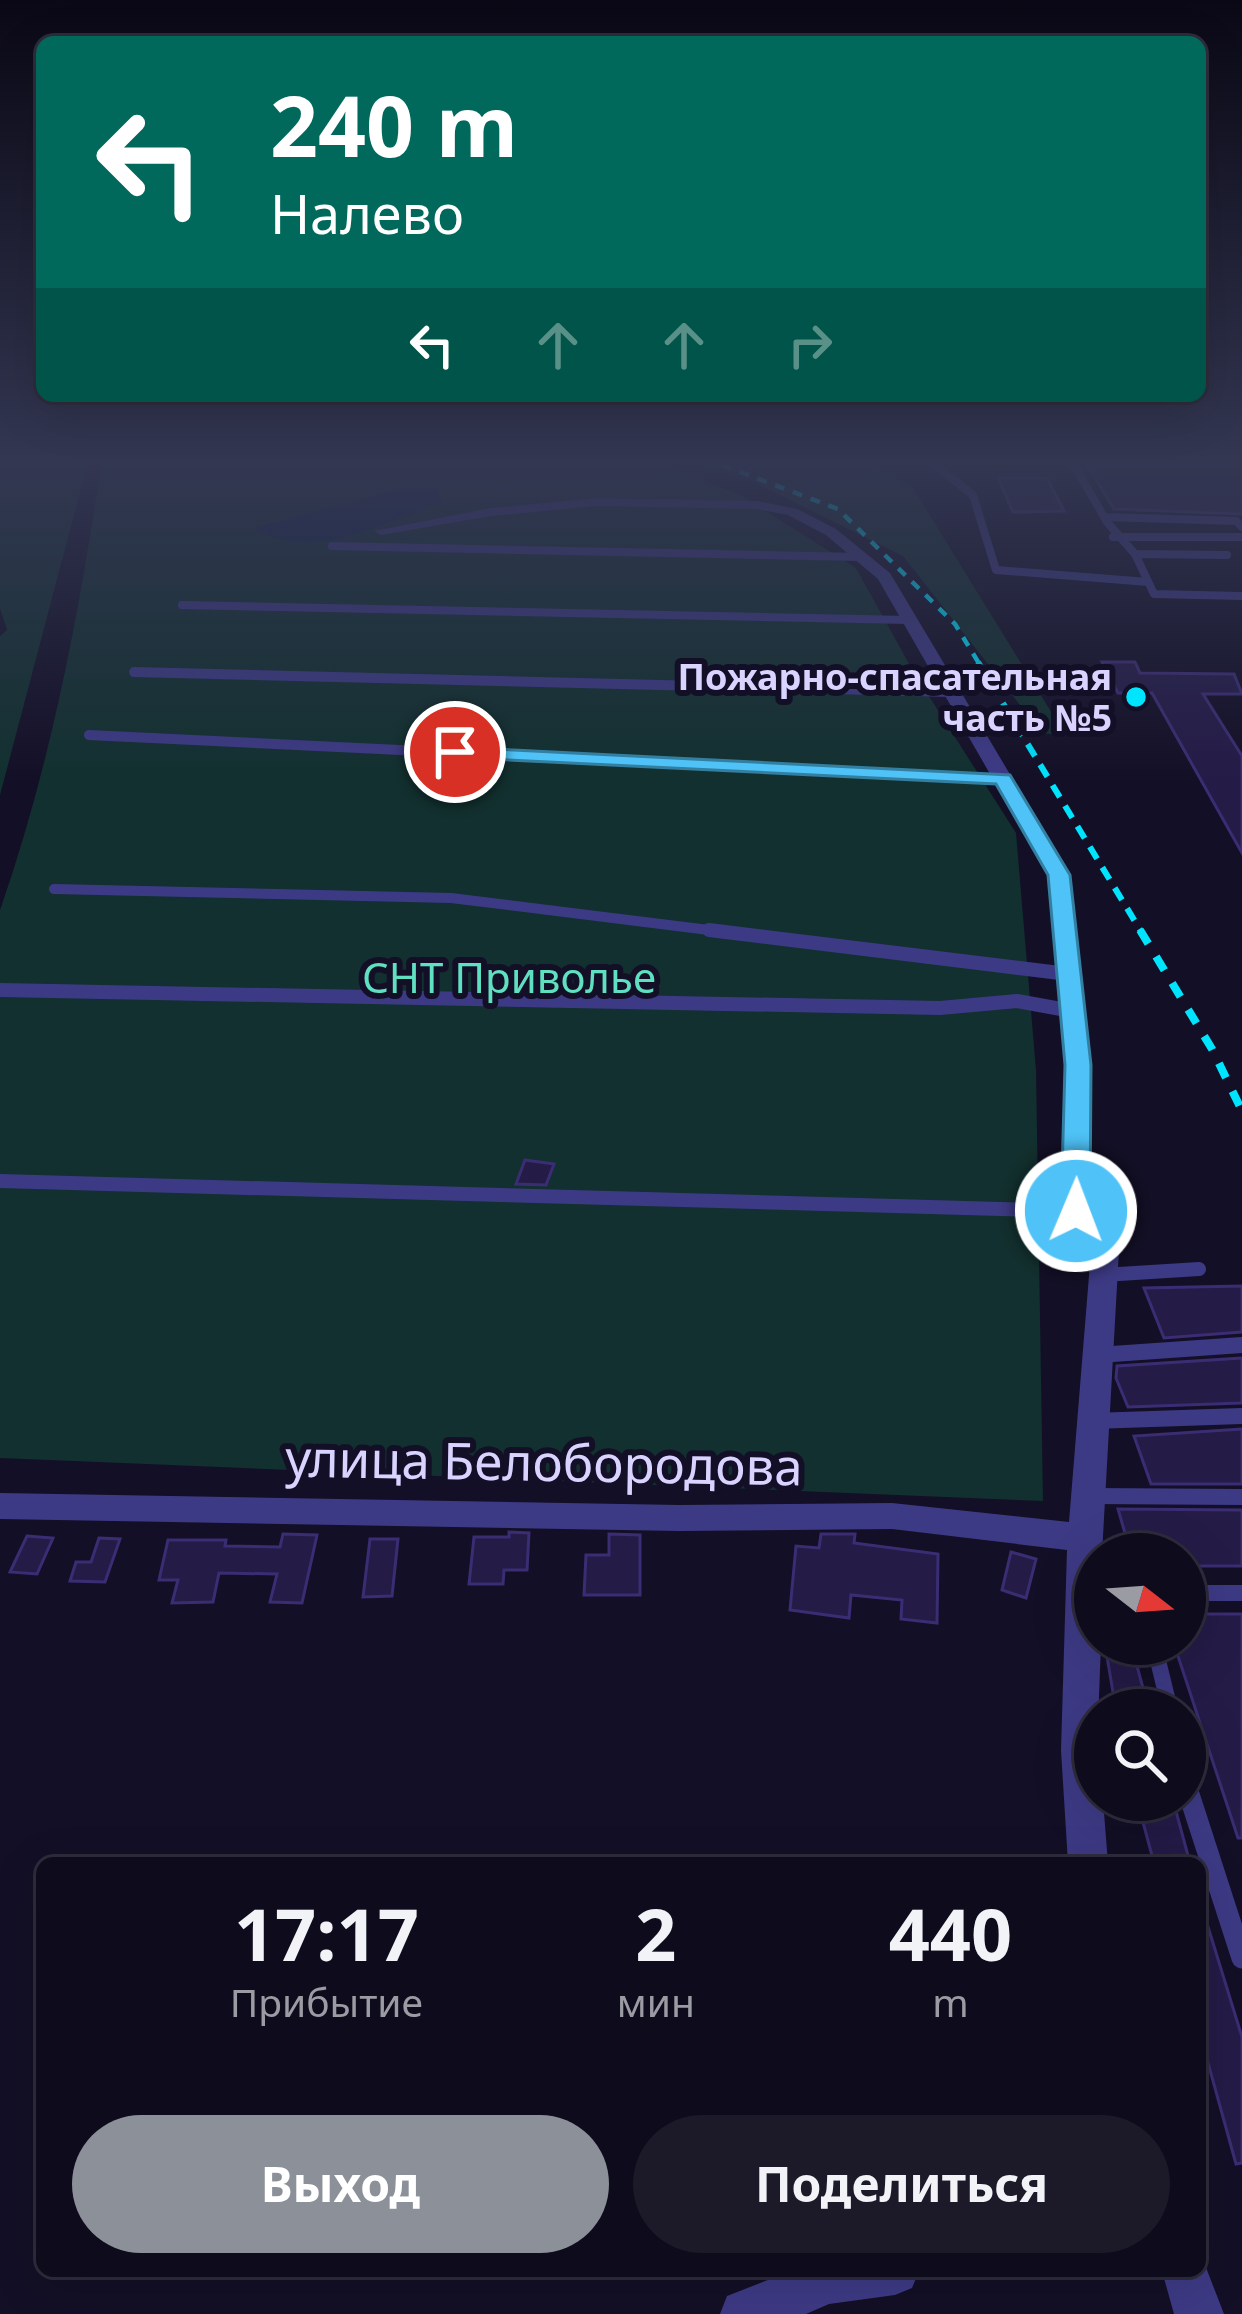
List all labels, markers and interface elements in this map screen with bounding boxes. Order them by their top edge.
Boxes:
text: 240 m [270,67,518,182]
icon: left [72,84,228,240]
text: Налево [270,176,464,250]
icon: left [399,312,465,378]
icon: ahead [525,312,591,378]
icon: ahead [651,312,717,378]
icon: right [777,312,843,378]
place label: Пожарно-спасательная часть №5 [678,652,1112,742]
marker: Пожарно-спасательная часть №5 [1123,684,1149,710]
pin [404,701,506,803]
icon: arrive [422,719,488,785]
park label: СНТ Приволье [362,948,656,1005]
position arrow [1013,1148,1139,1274]
street label: улица Белобородова [285,1421,803,1501]
north arrow [1074,1533,1206,1665]
map controls [1074,1533,1206,1821]
button: search [1074,1689,1206,1821]
text: 17:17 [234,1884,419,1982]
text: 2 [635,1884,676,1982]
text: 440 [889,1884,1012,1982]
text: Прибытие [230,1975,423,2028]
text: мин [617,1975,695,2028]
text: m [932,1975,969,2028]
button: Выход [72,2115,609,2253]
button: Поделиться [633,2115,1170,2253]

